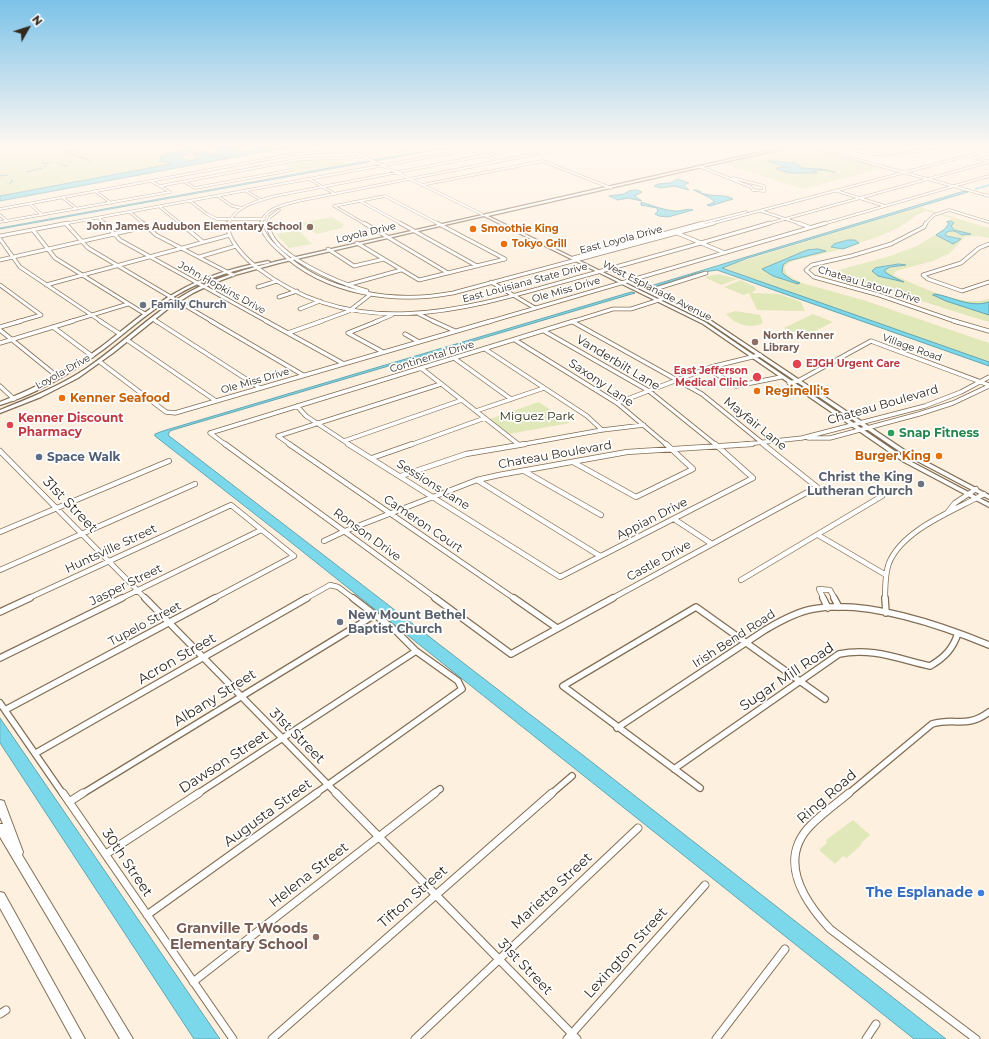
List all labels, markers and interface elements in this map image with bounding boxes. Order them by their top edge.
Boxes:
north arrow [8,8,48,48]
text: N [29,13,46,28]
street label: Loyola Drive [335,220,397,246]
place label: John James Audubon Elementary School [87,221,302,233]
marker: John James Audubon Elementary School [305,222,315,232]
place label: Smoothie King [481,223,559,235]
street label: East Loyola Drive [578,223,664,257]
marker: Smoothie King [468,224,478,234]
place label: Tokyo Grill [512,238,567,250]
marker: Tokyo Grill [499,239,509,249]
street label: West Esplanade Avenue [600,258,714,324]
street label: John Hopkins Drive [176,259,268,317]
street label: East Louisiana State Drive [461,261,589,305]
street label: Chateau Latour Drive [816,264,922,306]
street label: Ole Miss Drive [530,275,602,305]
place label: Family Church [151,299,227,311]
marker: Family Church [138,300,148,310]
place label: North Kenner Library [763,330,834,354]
street label: Vanderbilt Lane [574,332,662,394]
street label: Village Road [881,332,943,364]
marker: North Kenner Library [750,337,760,347]
street label: Continental Drive [388,338,476,376]
street label: Loyola Drive [33,352,93,392]
street label: Saxony Lane [566,356,636,410]
marker: EJGH Urgent Care [791,358,803,370]
place label: EJGH Urgent Care [806,358,900,370]
place label: East Jefferson Medical Clinic [674,365,748,388]
street label: Ole Miss Drive [219,366,291,396]
marker: East Jefferson Medical Clinic [751,371,763,383]
street label: Chateau Boulevard [826,382,940,428]
place label: Reginelli's [765,384,829,398]
marker: Reginelli's [752,386,762,396]
place label: Kenner Seafood [70,391,170,405]
marker: Kenner Seafood [57,393,67,403]
street label: Mayfair Lane [721,394,789,454]
park label: Miguez Park [500,409,574,423]
place label: Kenner Discount Pharmacy [18,411,123,439]
marker: Kenner Discount Pharmacy [5,420,15,430]
place label: Snap Fitness [899,426,979,440]
marker: Snap Fitness [886,428,896,438]
street label: Chateau Boulevard [497,438,613,472]
place label: Burger King [855,449,931,463]
place label: Space Walk [47,450,120,464]
marker: Burger King [934,451,944,461]
marker: Space Walk [34,452,44,462]
street label: Sessions Lane [394,457,472,513]
place label: Christ the King Lutheran Church [807,470,913,498]
street label: 31st Street [39,473,101,537]
marker: Christ the King Lutheran Church [916,479,926,489]
street label: Cameron Court [381,492,465,556]
street label: Appian Drive [614,495,690,543]
street label: Ronson Drive [330,506,404,564]
street label: Huntsville Street [63,521,159,577]
street label: Castle Drive [624,537,694,585]
street label: Jasper Street [88,561,164,609]
street label: Tupelo Street [106,599,184,649]
street label: Irish Bend Road [690,607,778,671]
place label: New Mount Bethel Baptist Church [348,608,466,636]
marker: New Mount Bethel Baptist Church [335,617,345,627]
street label: Acron Street [135,630,219,688]
street label: Sugar Mill Road [737,639,837,715]
street label: Albany Street [171,666,259,730]
street label: 31st Street [266,705,328,767]
street label: Dawson Street [176,727,272,797]
street label: Ring Road [794,767,860,827]
street label: Augusta Street [221,775,315,851]
street label: 30th Street [98,826,156,900]
street label: Helena Street [266,839,352,911]
street label: Marietta Street [508,849,596,933]
street label: Tifton Street [375,862,451,932]
place label: The Esplanade [866,885,973,901]
marker: The Esplanade [976,888,986,898]
street label: Lexington Street [581,904,671,1002]
place label: Granville T Woods Elementary School [170,921,308,954]
marker: Granville T Woods Elementary School [311,932,321,942]
street label: 31st Street [494,935,556,999]

